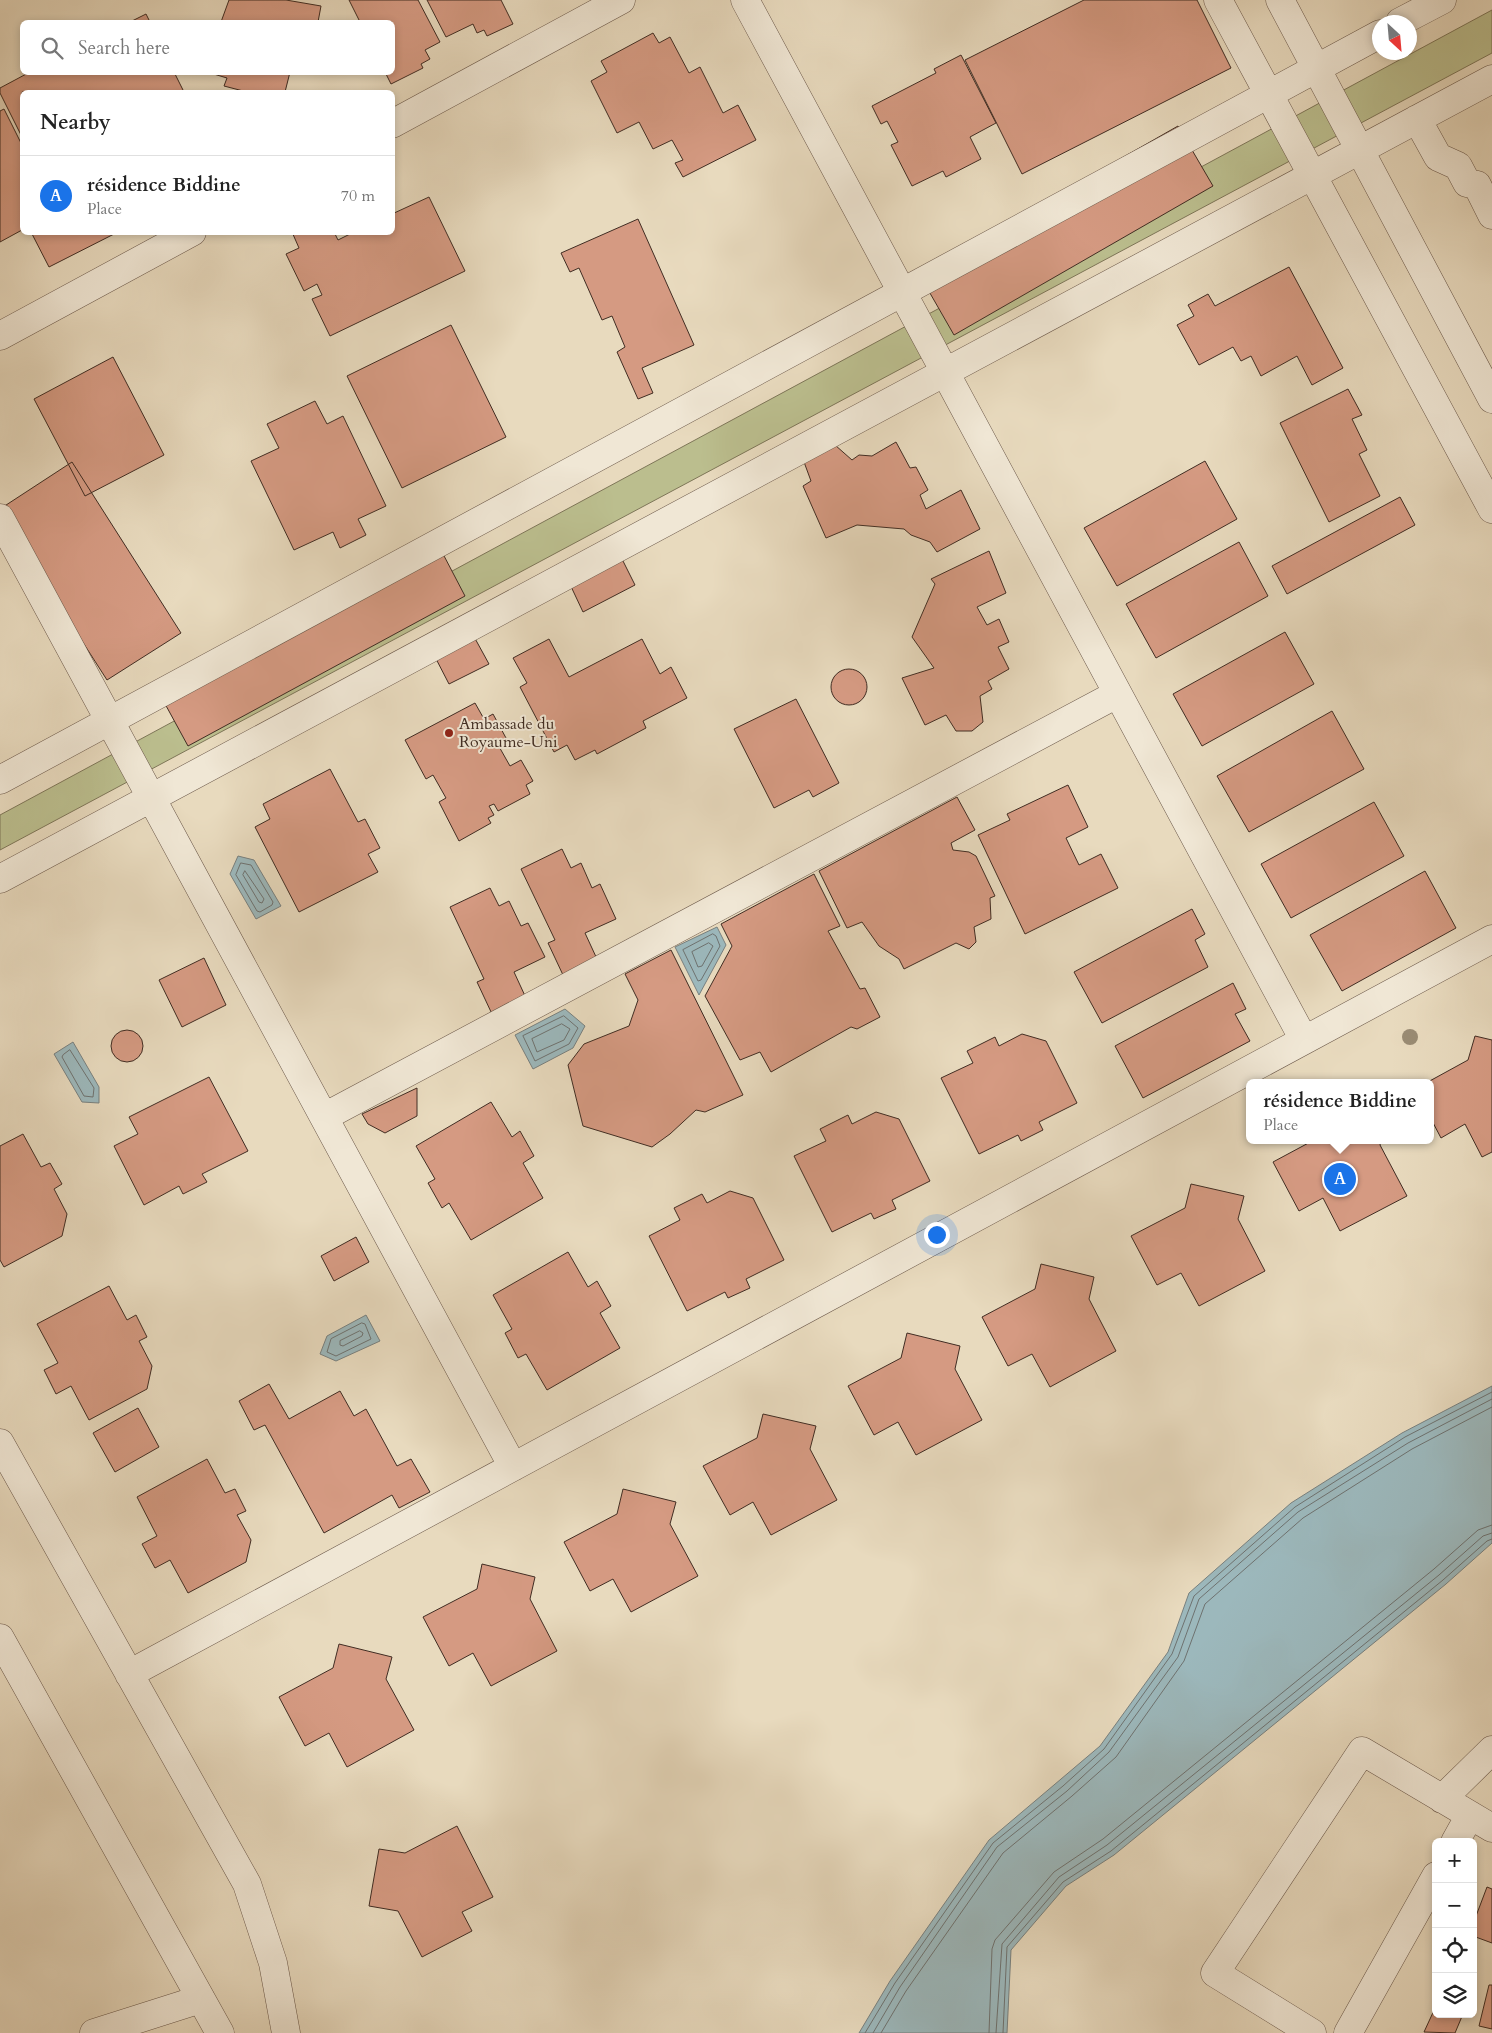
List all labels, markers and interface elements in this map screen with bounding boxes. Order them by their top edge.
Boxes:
north arrow [1372,15,1417,60]
search box [20,20,395,75]
icon: search [38,34,66,62]
text: Search here [78,35,170,61]
text: Nearby [40,108,111,137]
text: résidence Biddine [87,172,241,198]
text: A [50,185,62,207]
text: 70 m [341,185,375,207]
text: Place [87,198,122,220]
place label: Ambassade du Royaume-Uni [459,713,558,753]
marker: Ambassade du Royaume-Uni [443,727,455,739]
popup [1246,1079,1434,1144]
text: résidence Biddine [1263,1088,1417,1114]
text: Place [1263,1114,1298,1136]
pin: A [1324,1160,1356,1198]
your location [924,1222,950,1248]
map controls [1432,1838,1477,2018]
button: + [1432,1838,1477,1883]
button: − [1432,1883,1477,1928]
button: locate [1432,1928,1477,1973]
button: layers [1432,1973,1477,2018]

